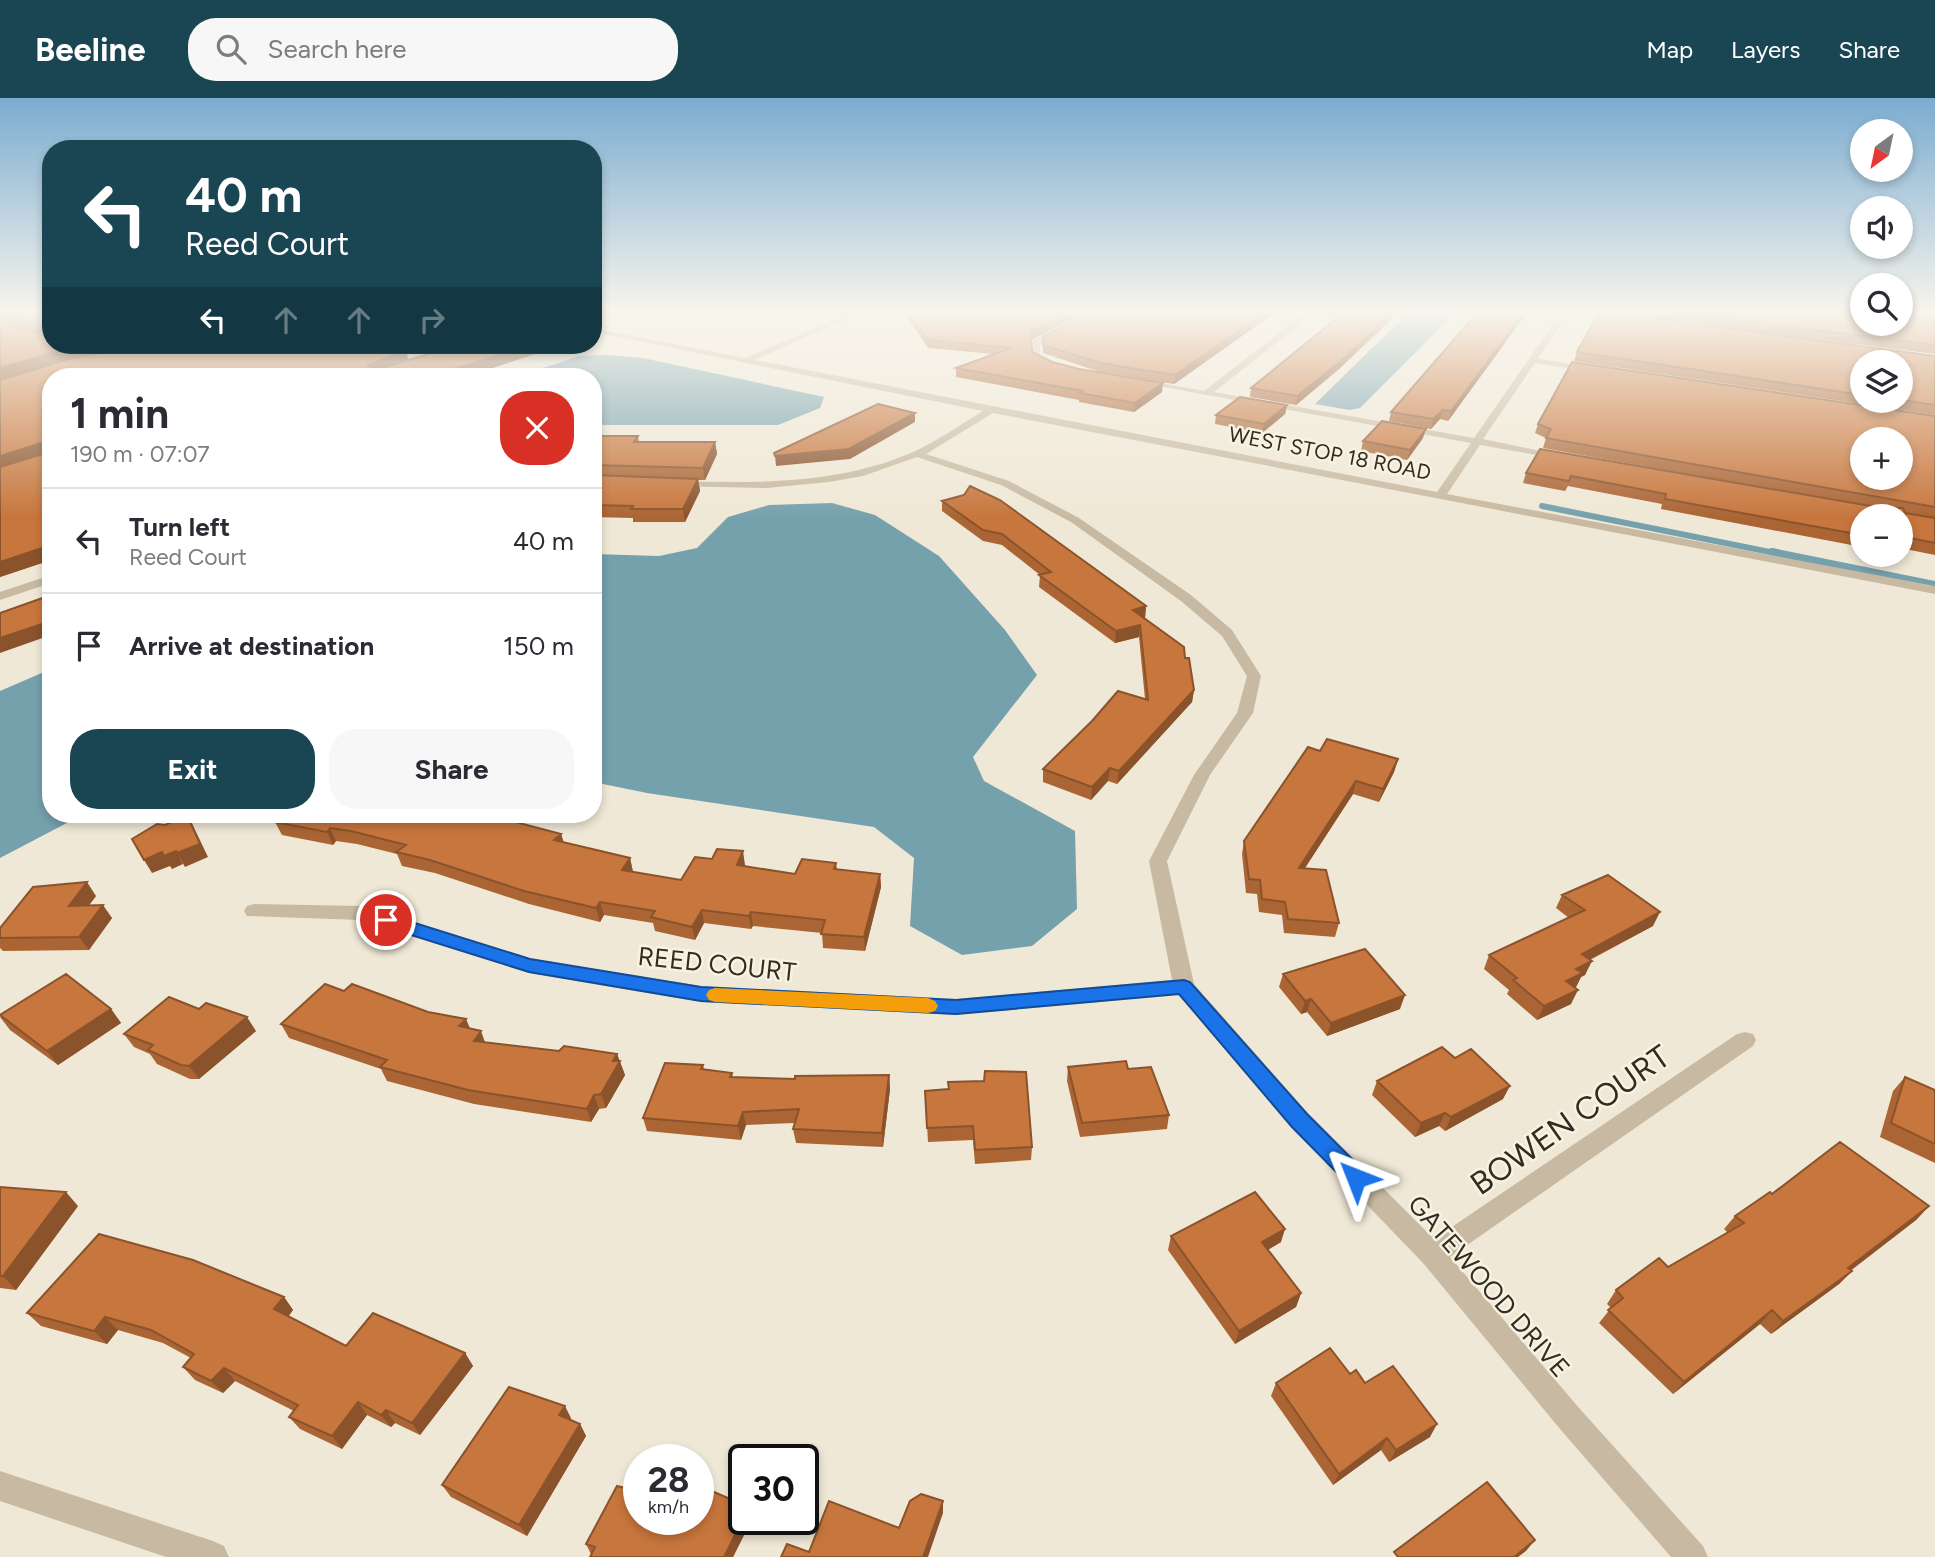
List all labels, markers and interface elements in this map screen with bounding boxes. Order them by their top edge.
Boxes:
search box [188,18,678,81]
text: Beeline [35,30,146,69]
icon: search [212,30,250,68]
text: Search here [268,33,406,65]
text: Map [1646,35,1693,64]
text: Layers [1731,35,1800,64]
text: Share [1838,35,1900,64]
north arrow [1850,119,1913,182]
map controls [1850,119,1913,567]
text: 40 m [185,165,302,224]
icon: left [70,168,161,259]
button: sound [1850,196,1913,259]
text: Reed Court [185,225,349,263]
button: search [1850,273,1913,336]
icon: left [194,301,232,339]
icon: ahead [267,301,305,339]
icon: ahead [340,301,378,339]
icon: right [413,301,451,339]
button: layers [1850,350,1913,413]
text: 1 min [70,388,169,439]
button: close [500,391,574,465]
street label: WEST STOP 18 ROAD [1227,421,1433,485]
button: + [1850,427,1913,490]
text: 190 m · 07:07 [70,440,210,468]
button: − [1850,504,1913,567]
text: Turn left [129,511,230,543]
icon: left [70,522,108,560]
text: 40 m [513,525,574,557]
text: Reed Court [129,543,247,571]
icon: arrive [70,627,108,665]
text: Arrive at destination [129,630,374,662]
text: 150 m [503,630,574,662]
button: Exit [70,729,315,809]
button: Share [329,729,574,809]
pin [356,890,416,950]
icon: arrive [367,901,405,939]
street label: REED COURT [636,940,798,988]
street label: BOWEN COURT [1463,1037,1677,1203]
position arrow [1319,1141,1393,1215]
street label: GATEWOOD DRIVE [1401,1188,1577,1384]
speed limit sign: 30 [728,1444,819,1535]
text: 28 [648,1459,689,1501]
text: km/h [648,1496,689,1518]

